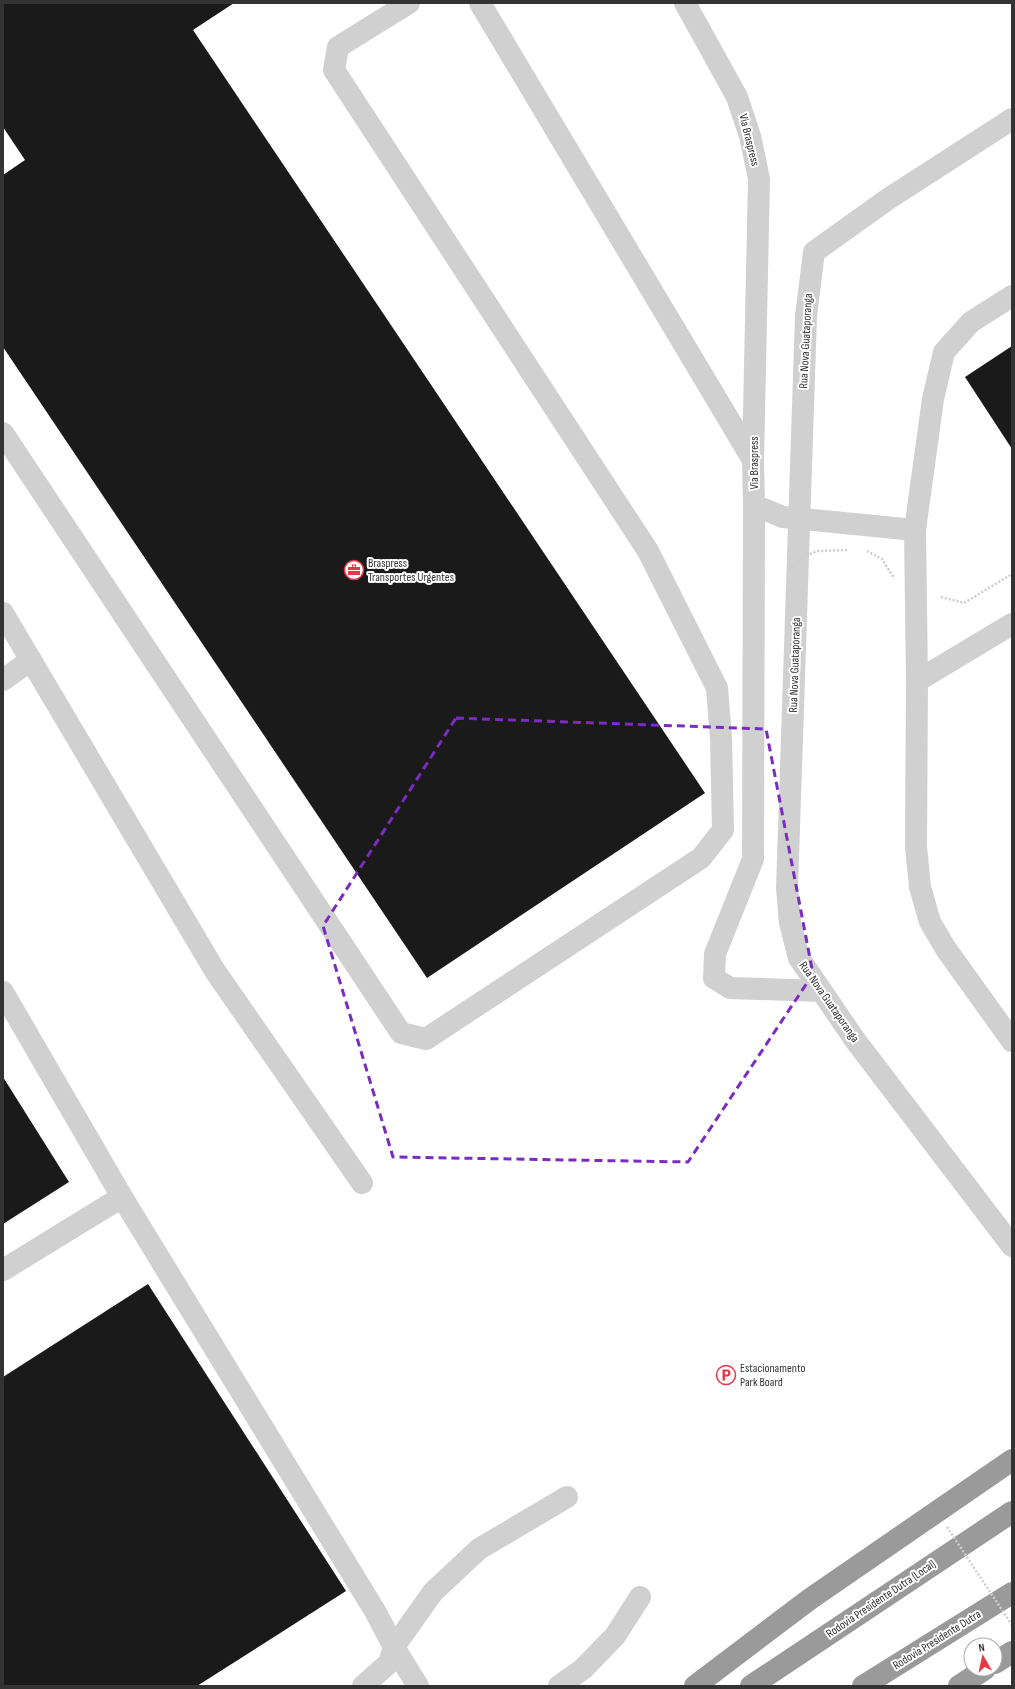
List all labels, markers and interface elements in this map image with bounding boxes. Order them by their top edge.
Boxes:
street label: Via Braspress [735,112,763,168]
street label: Rua Nova Guataporanga [796,293,816,389]
street label: Via Braspress [747,436,762,490]
place label: Braspress Transportes Urgentes [368,556,454,585]
office icon: Braspress Transportes Urgentes [343,559,365,581]
street label: Rua Nova Guataporanga [786,617,804,713]
street label: Rua Nova Guataporanga [796,959,863,1046]
place label: Estacionamento Park Board [740,1361,806,1390]
parking icon: Estacionamento Park Board [715,1364,737,1386]
street label: Rodovia Presidente Dutra (Local) [823,1557,939,1641]
street label: Rodovia Presidente Dutra [890,1607,984,1673]
north arrow [963,1637,1003,1677]
text: N [978,1641,986,1654]

